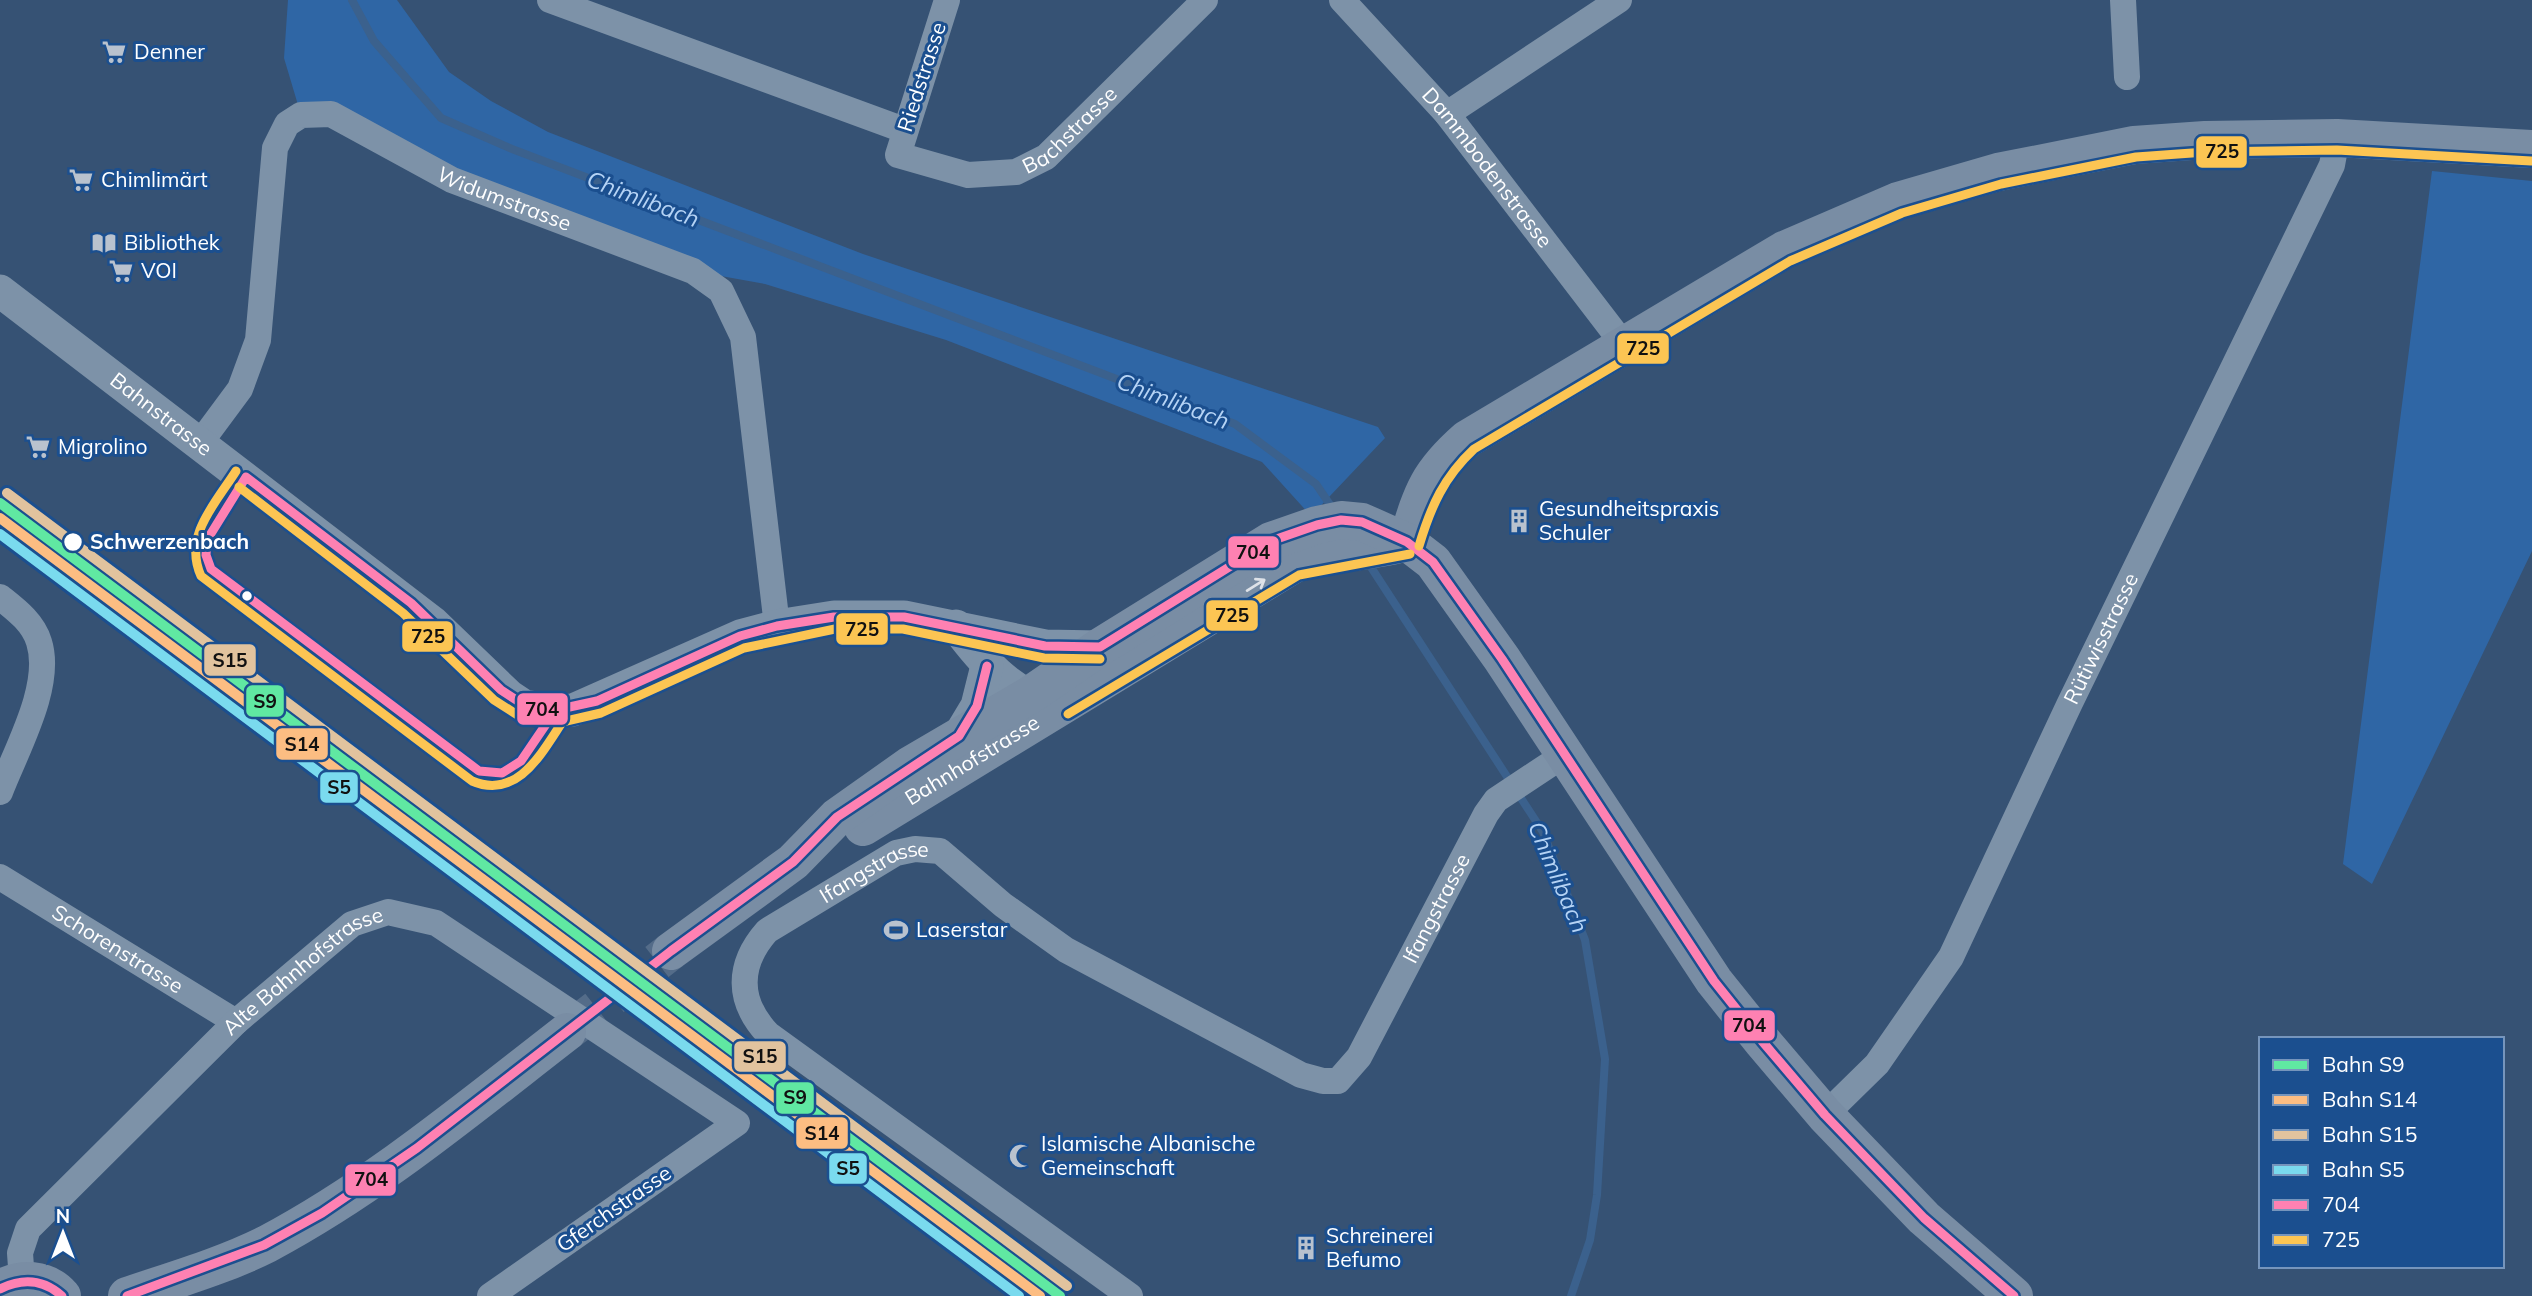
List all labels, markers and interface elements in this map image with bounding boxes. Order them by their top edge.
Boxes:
street label: Riedstrasse [891,19,951,135]
supermarket icon: Denner [100,38,128,66]
place label: Denner [134,38,205,64]
street label: Bachstrasse [1018,80,1122,179]
street label: Dammbodenstrasse [1417,82,1559,252]
line badge: 725 [2195,135,2248,169]
text: 725 [2205,139,2239,163]
street label: Widumstrasse [433,160,575,236]
water label: Chimlibach [583,164,704,233]
supermarket icon: Chimlimärt [67,166,95,194]
place label: Chimlimärt [101,166,208,192]
library icon: Bibliothek [90,229,118,257]
place label: Bibliothek [124,229,220,255]
supermarket icon: VOI [107,257,135,285]
place label: VOI [141,257,177,283]
line badge: 725 [1616,332,1670,365]
text: 725 [1626,336,1660,360]
street label: Bahnstrasse [106,366,218,461]
water label: Chimlibach [1113,366,1234,435]
supermarket icon: Migrolino [24,433,52,461]
place label: Migrolino [58,433,147,459]
place label: Gesundheitspraxis Schuler [1539,495,1719,545]
building icon: Gesundheitspraxis Schuler [1505,507,1533,535]
place label: Schwerzenbach [90,528,249,554]
marker: Schwerzenbach [62,531,84,553]
line badge: 704 [1227,535,1280,569]
text: 704 [1236,540,1271,564]
street label: Rütiwisstrasse [2057,568,2143,708]
one-way arrow [1246,578,1266,592]
unlabelled marker [240,589,254,603]
line badge: 725 [1205,599,1259,632]
text: 725 [1215,603,1249,627]
line badge: 725 [835,612,889,646]
text: 725 [845,617,879,641]
line badge: 725 [401,620,454,653]
text: 725 [411,624,445,648]
line badge: S15 [203,643,257,677]
text: S15 [212,648,248,672]
line badge: S9 [245,684,285,718]
text: S9 [253,689,277,713]
line badge: 704 [516,692,569,726]
text: 704 [525,697,560,721]
street label: Bahnhofstrasse [900,709,1044,810]
line badge: S14 [275,727,329,761]
text: S14 [284,732,320,756]
line badge: S5 [319,771,359,804]
text: S5 [327,775,351,799]
water label: Chimlibach [1522,817,1595,937]
street label: Ifangstrasse [814,835,930,908]
street label: Ifangstrasse [1396,849,1475,967]
street label: Schorenstrasse [48,898,188,999]
street label: Alte Bahnhofstrasse [217,901,386,1040]
sports icon: Laserstar [882,916,910,944]
place label: Laserstar [916,916,1008,942]
line badge: 704 [1723,1009,1776,1042]
text: 704 [1732,1013,1767,1037]
legend [2259,1037,2504,1268]
line badge: S15 [733,1040,787,1073]
text: S15 [742,1044,778,1068]
text: Bahn S9 [2322,1051,2405,1077]
line badge: S9 [775,1081,815,1115]
text: S9 [783,1085,807,1109]
text: Bahn S14 [2322,1086,2418,1112]
line badge: S14 [795,1116,849,1150]
text: S14 [804,1121,840,1145]
text: Bahn S15 [2322,1121,2417,1147]
place label: Islamische Albanische Gemeinschaft [1041,1130,1255,1180]
mosque icon: Islamische Albanische Gemeinschaft [1007,1142,1035,1170]
line badge: S5 [828,1152,868,1185]
text: S5 [836,1156,860,1180]
text: Bahn S5 [2322,1156,2405,1182]
street label: Gferchstrasse [551,1159,676,1257]
line badge: 704 [344,1163,397,1197]
text: 704 [354,1167,389,1191]
text: 704 [2322,1191,2360,1217]
north arrow [28,1198,98,1268]
text: N [56,1204,70,1228]
place label: Schreinerei Befumo [1326,1222,1433,1272]
text: 725 [2322,1226,2360,1252]
building icon: Schreinerei Befumo [1292,1234,1320,1262]

